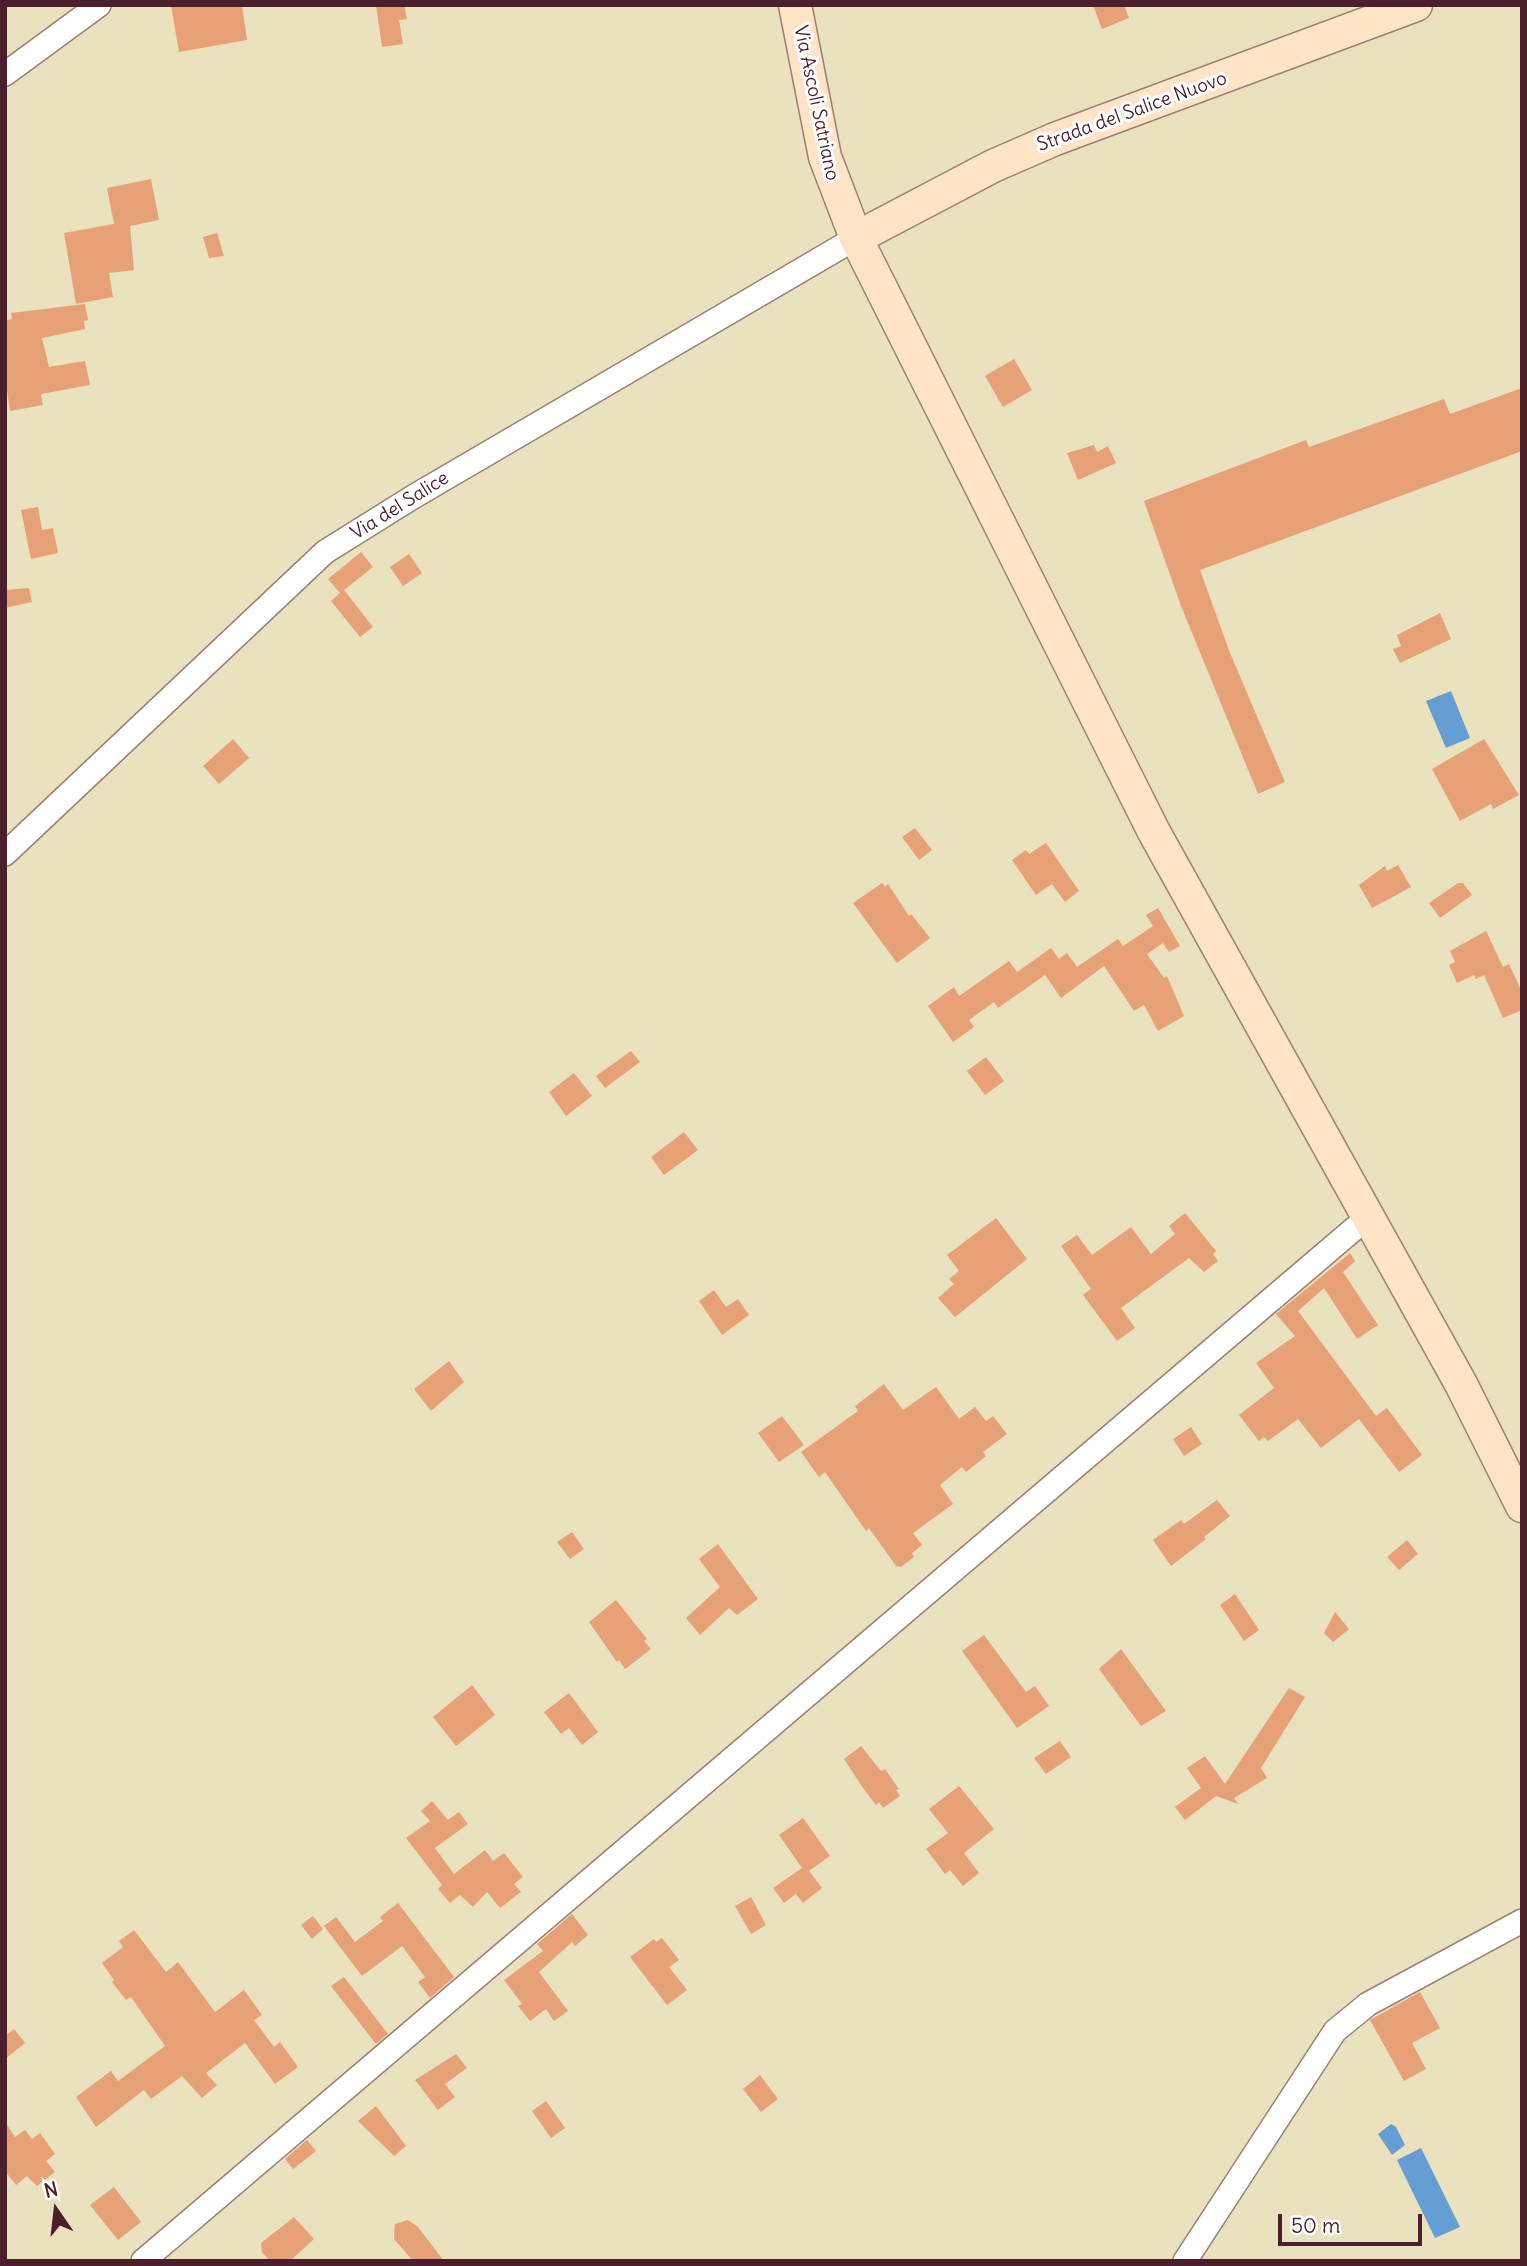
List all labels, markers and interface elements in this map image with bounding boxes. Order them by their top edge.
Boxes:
street label: Via Ascoli Satriano [788,23,844,183]
street label: Strada del Salice Nuovo [1034,67,1230,157]
street label: Via del Salice [347,467,453,545]
north arrow [21,2175,91,2245]
text: N [42,2176,60,2203]
scale bar [1282,2200,1426,2244]
text: 50 m [1291,2212,1340,2239]

